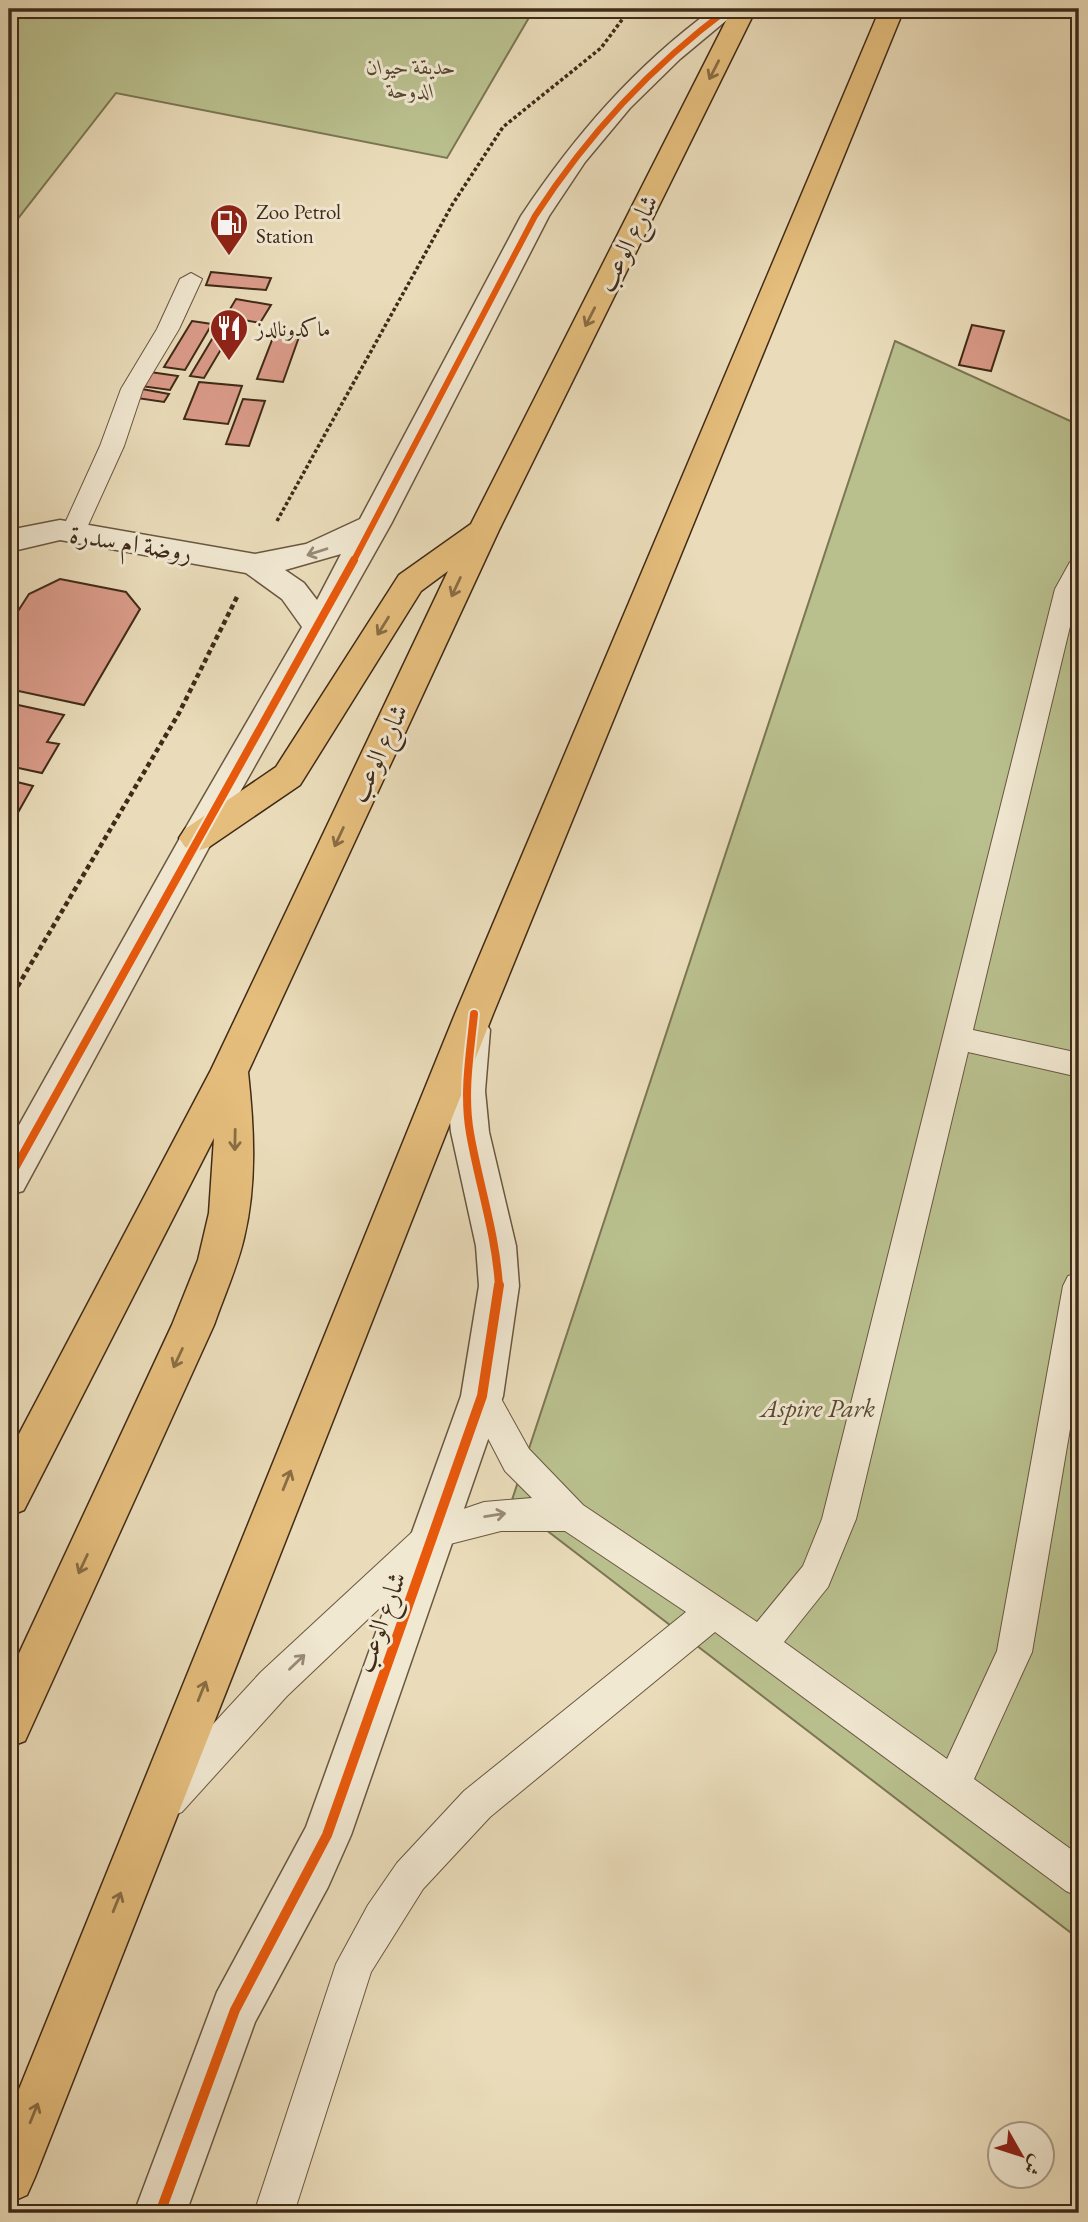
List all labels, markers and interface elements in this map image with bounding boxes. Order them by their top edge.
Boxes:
park label: حديقة حيوان الدوحة [366,53,456,104]
one-way arrow [706,59,720,80]
street label: شارع الوعب [588,189,670,300]
place label: Zoo Petrol Station [256,198,341,249]
fuel station icon: Zoo Petrol Station [208,202,250,257]
one-way arrow [582,306,596,327]
restaurant icon: ماكدونالدز [208,307,250,362]
place label: ماكدونالدز [254,315,330,342]
street label: روضة ام سدرة [66,517,195,575]
one-way arrow [307,547,329,559]
one-way arrow [449,576,462,597]
one-way arrow [375,616,390,635]
street label: شارع الوعب [340,698,420,810]
one-way arrow [332,826,345,847]
one-way arrow [228,1128,242,1151]
one-way arrow [170,1347,184,1368]
park label: Aspire Park [759,1391,875,1425]
one-way arrow [281,1469,294,1491]
one-way arrow [483,1508,506,1521]
one-way arrow [75,1554,88,1575]
street label: شارع الوعب [346,1567,419,1679]
one-way arrow [288,1654,305,1671]
one-way arrow [196,1680,209,1702]
one-way arrow [112,1892,125,1913]
one-way arrow [28,2103,41,2125]
north arrow [986,2120,1056,2190]
text: ش [1018,2150,1049,2181]

